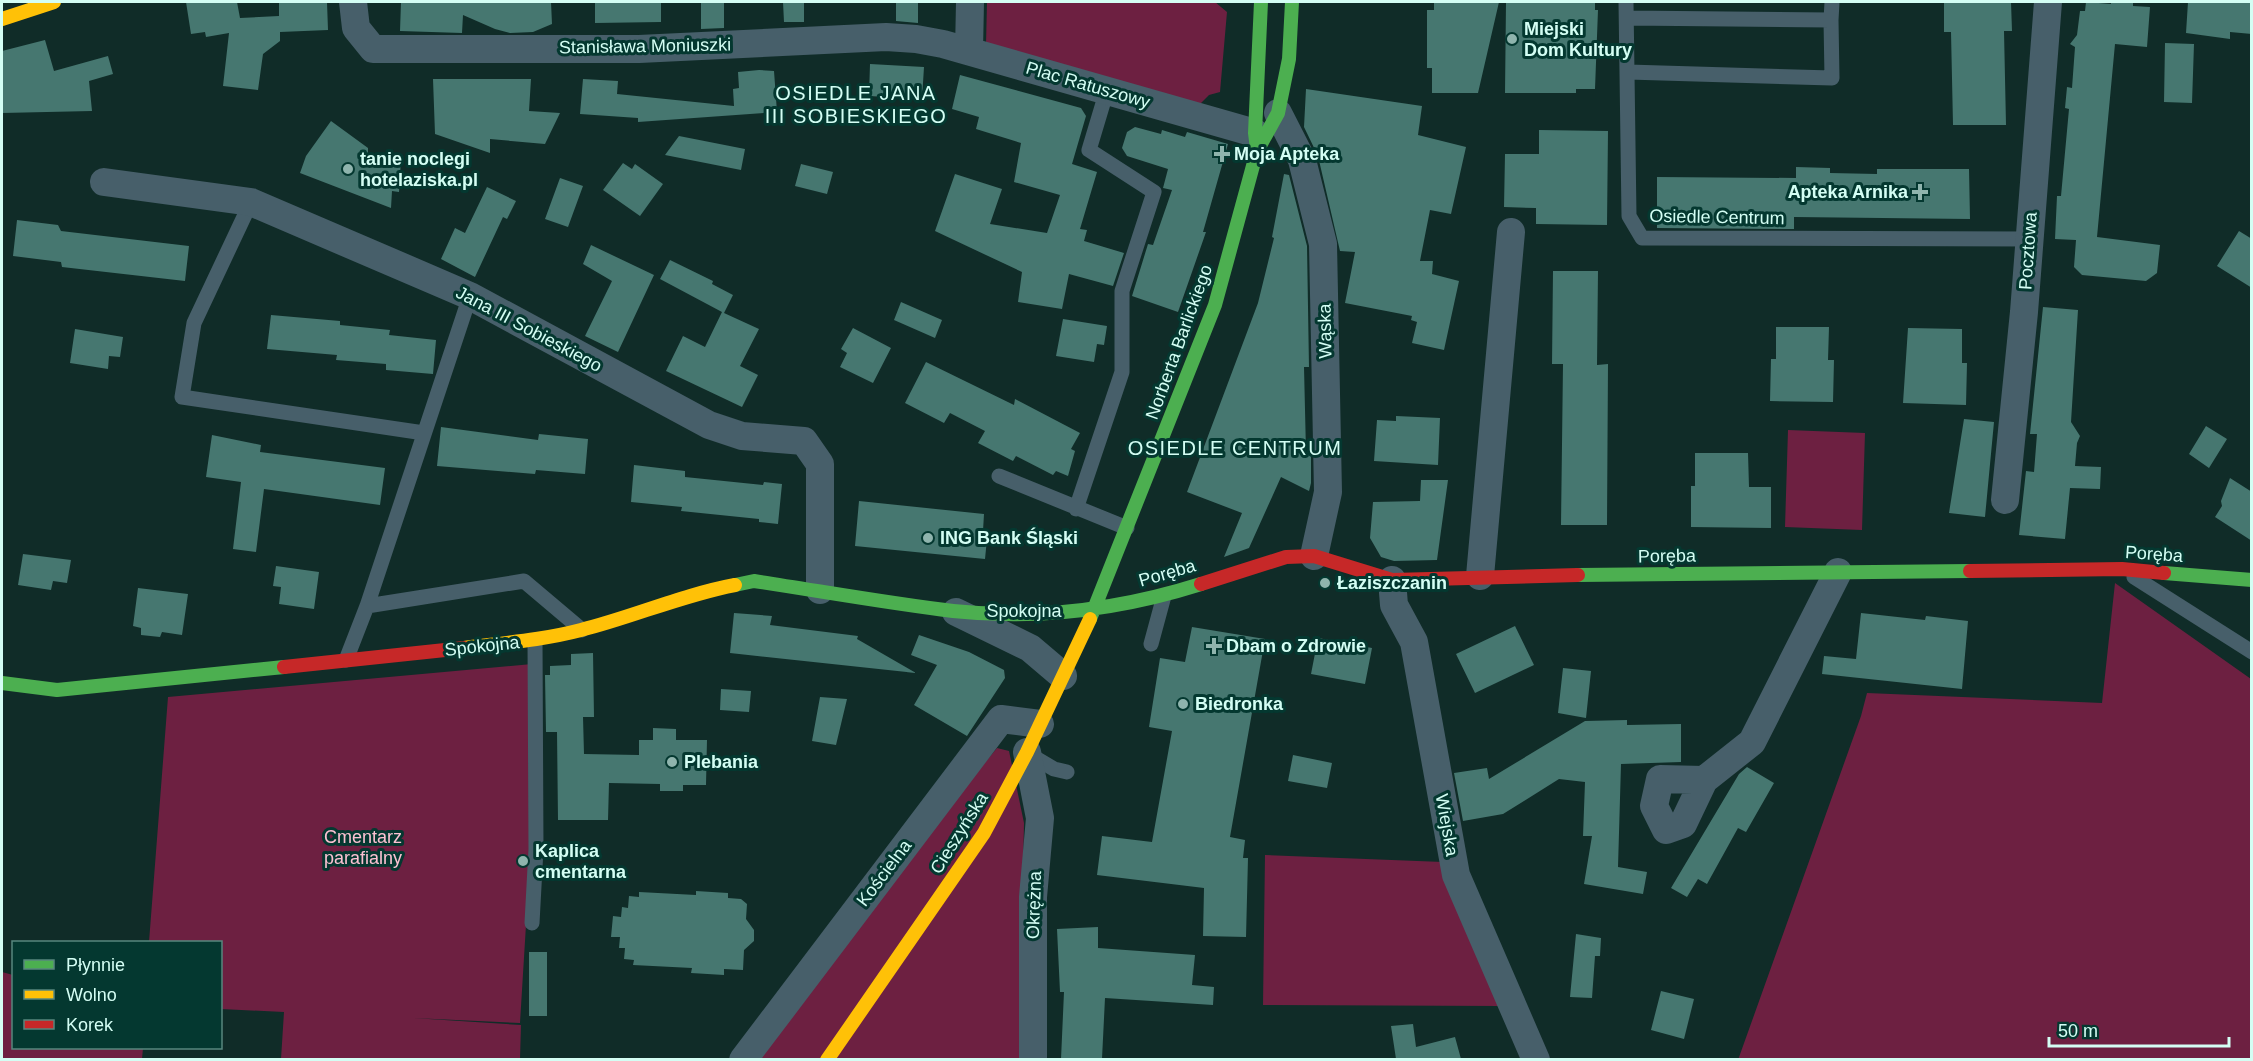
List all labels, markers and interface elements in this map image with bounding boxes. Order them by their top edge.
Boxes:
place label: Miejski Dom Kultury [1524,19,1632,60]
marker: Miejski Dom Kultury [1505,32,1519,46]
street label: Stanisława Moniuszki [559,34,731,58]
street label: Plac Ratuszowy [1024,58,1152,112]
district label: OSIEDLE JANA III SOBIESKIEGO [765,82,947,127]
place label: Moja Apteka [1234,144,1340,164]
marker: Moja Apteka [1215,147,1229,161]
place label: tanie noclegi hotelaziska.pl [360,149,478,190]
marker: tanie noclegi hotelaziska.pl [341,162,355,176]
place label: Apteka Arnika [1788,182,1909,202]
marker: Apteka Arnika [1913,185,1927,199]
street label: Osiedle Centrum [1649,206,1785,228]
street label: Pocztowa [2015,210,2041,291]
street label: Norberta Barlickiego [1142,262,1216,422]
street label: Jana III Sobieskiego [453,282,605,376]
street label: Wąska [1315,302,1335,359]
district label: OSIEDLE CENTRUM [1128,437,1342,459]
place label: ING Bank Śląski [940,527,1078,548]
marker: ING Bank Śląski [921,531,935,545]
street label: Poręba [2124,542,2185,566]
street label: Poręba [1638,545,1697,567]
street label: Poręba [1136,555,1199,591]
place label: Łaziszczanin [1337,573,1447,593]
marker: Łaziszczanin [1318,576,1332,590]
street label: Spokojna [986,601,1063,621]
street label: Spokojna [444,632,521,660]
place label: Dbam o Zdrowie [1226,636,1366,656]
marker: Dbam o Zdrowie [1207,639,1221,653]
place label: Biedronka [1195,694,1284,714]
marker: Biedronka [1176,697,1190,711]
place label: Plebania [684,752,759,772]
marker: Plebania [665,755,679,769]
street label: Cieszyńska [926,788,992,877]
street label: Wiejska [1432,792,1462,859]
park label: Cmentarz parafialny [324,827,402,868]
street label: Kościelna [853,835,916,910]
place label: Kaplica cmentarna [535,841,627,882]
marker: Kaplica cmentarna [516,854,530,868]
street label: Okrężna [1023,870,1045,939]
legend [12,941,222,1049]
text: Płynnie [66,955,125,975]
text: Wolno [66,985,117,1005]
scale bar [2049,1010,2229,1048]
text: Korek [66,1015,114,1035]
text: 50 m [2058,1021,2098,1041]

